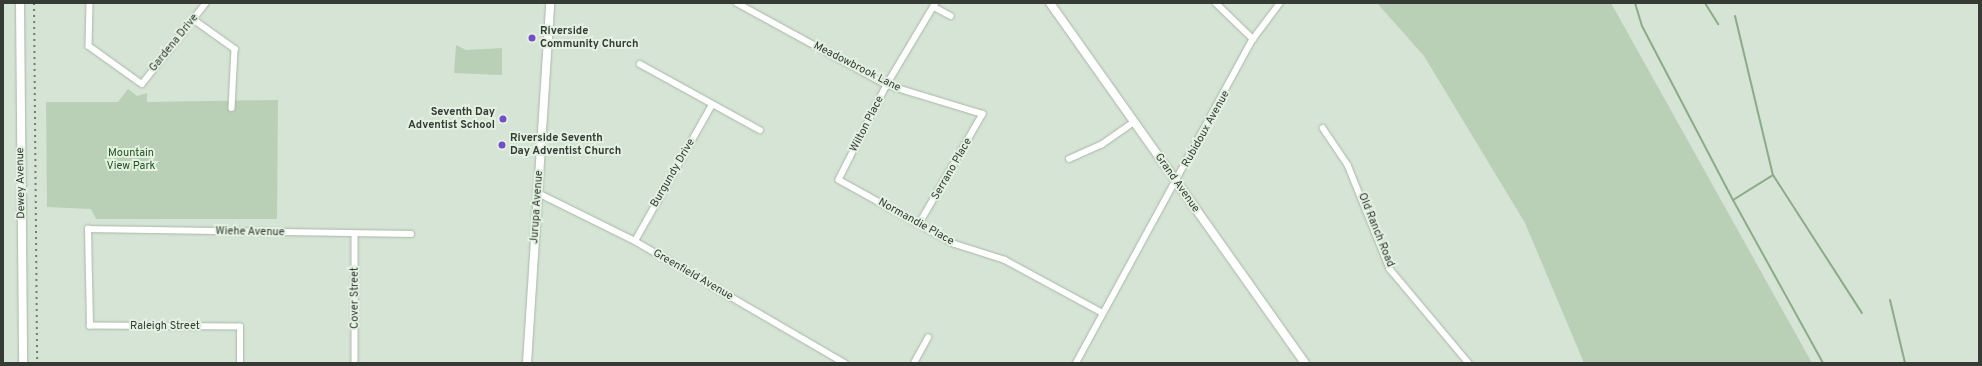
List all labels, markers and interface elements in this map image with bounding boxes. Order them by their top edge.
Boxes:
street label: Gardena Drive [147,11,201,75]
place label: Riverside Community Church [540,25,639,51]
marker: Riverside Community Church [527,33,537,43]
street label: Meadowbrook Lane [811,39,903,95]
street label: Rubidoux Avenue [1179,88,1233,170]
street label: Wilton Place [847,94,887,154]
place label: Seventh Day Adventist School [408,106,495,132]
marker: Seventh Day Adventist School [498,114,508,124]
place label: Riverside Seventh Day Adventist Church [510,132,622,158]
street label: Burgundy Drive [648,136,698,210]
street label: Serrano Place [929,136,975,202]
marker: Riverside Seventh Day Adventist Church [497,140,507,150]
street label: Dewey Avenue [14,147,28,219]
park label: Mountain View Park [107,147,155,173]
street label: Grand Avenue [1152,151,1202,215]
street label: Jurupa Avenue [528,170,546,244]
street label: Old Ranch Road [1355,191,1397,269]
street label: Normandie Place [876,196,956,248]
street label: Wiehe Avenue [215,225,285,239]
street label: Greenfield Avenue [650,247,736,303]
street label: Cover Street [348,267,362,329]
street label: Raleigh Street [130,319,200,333]

